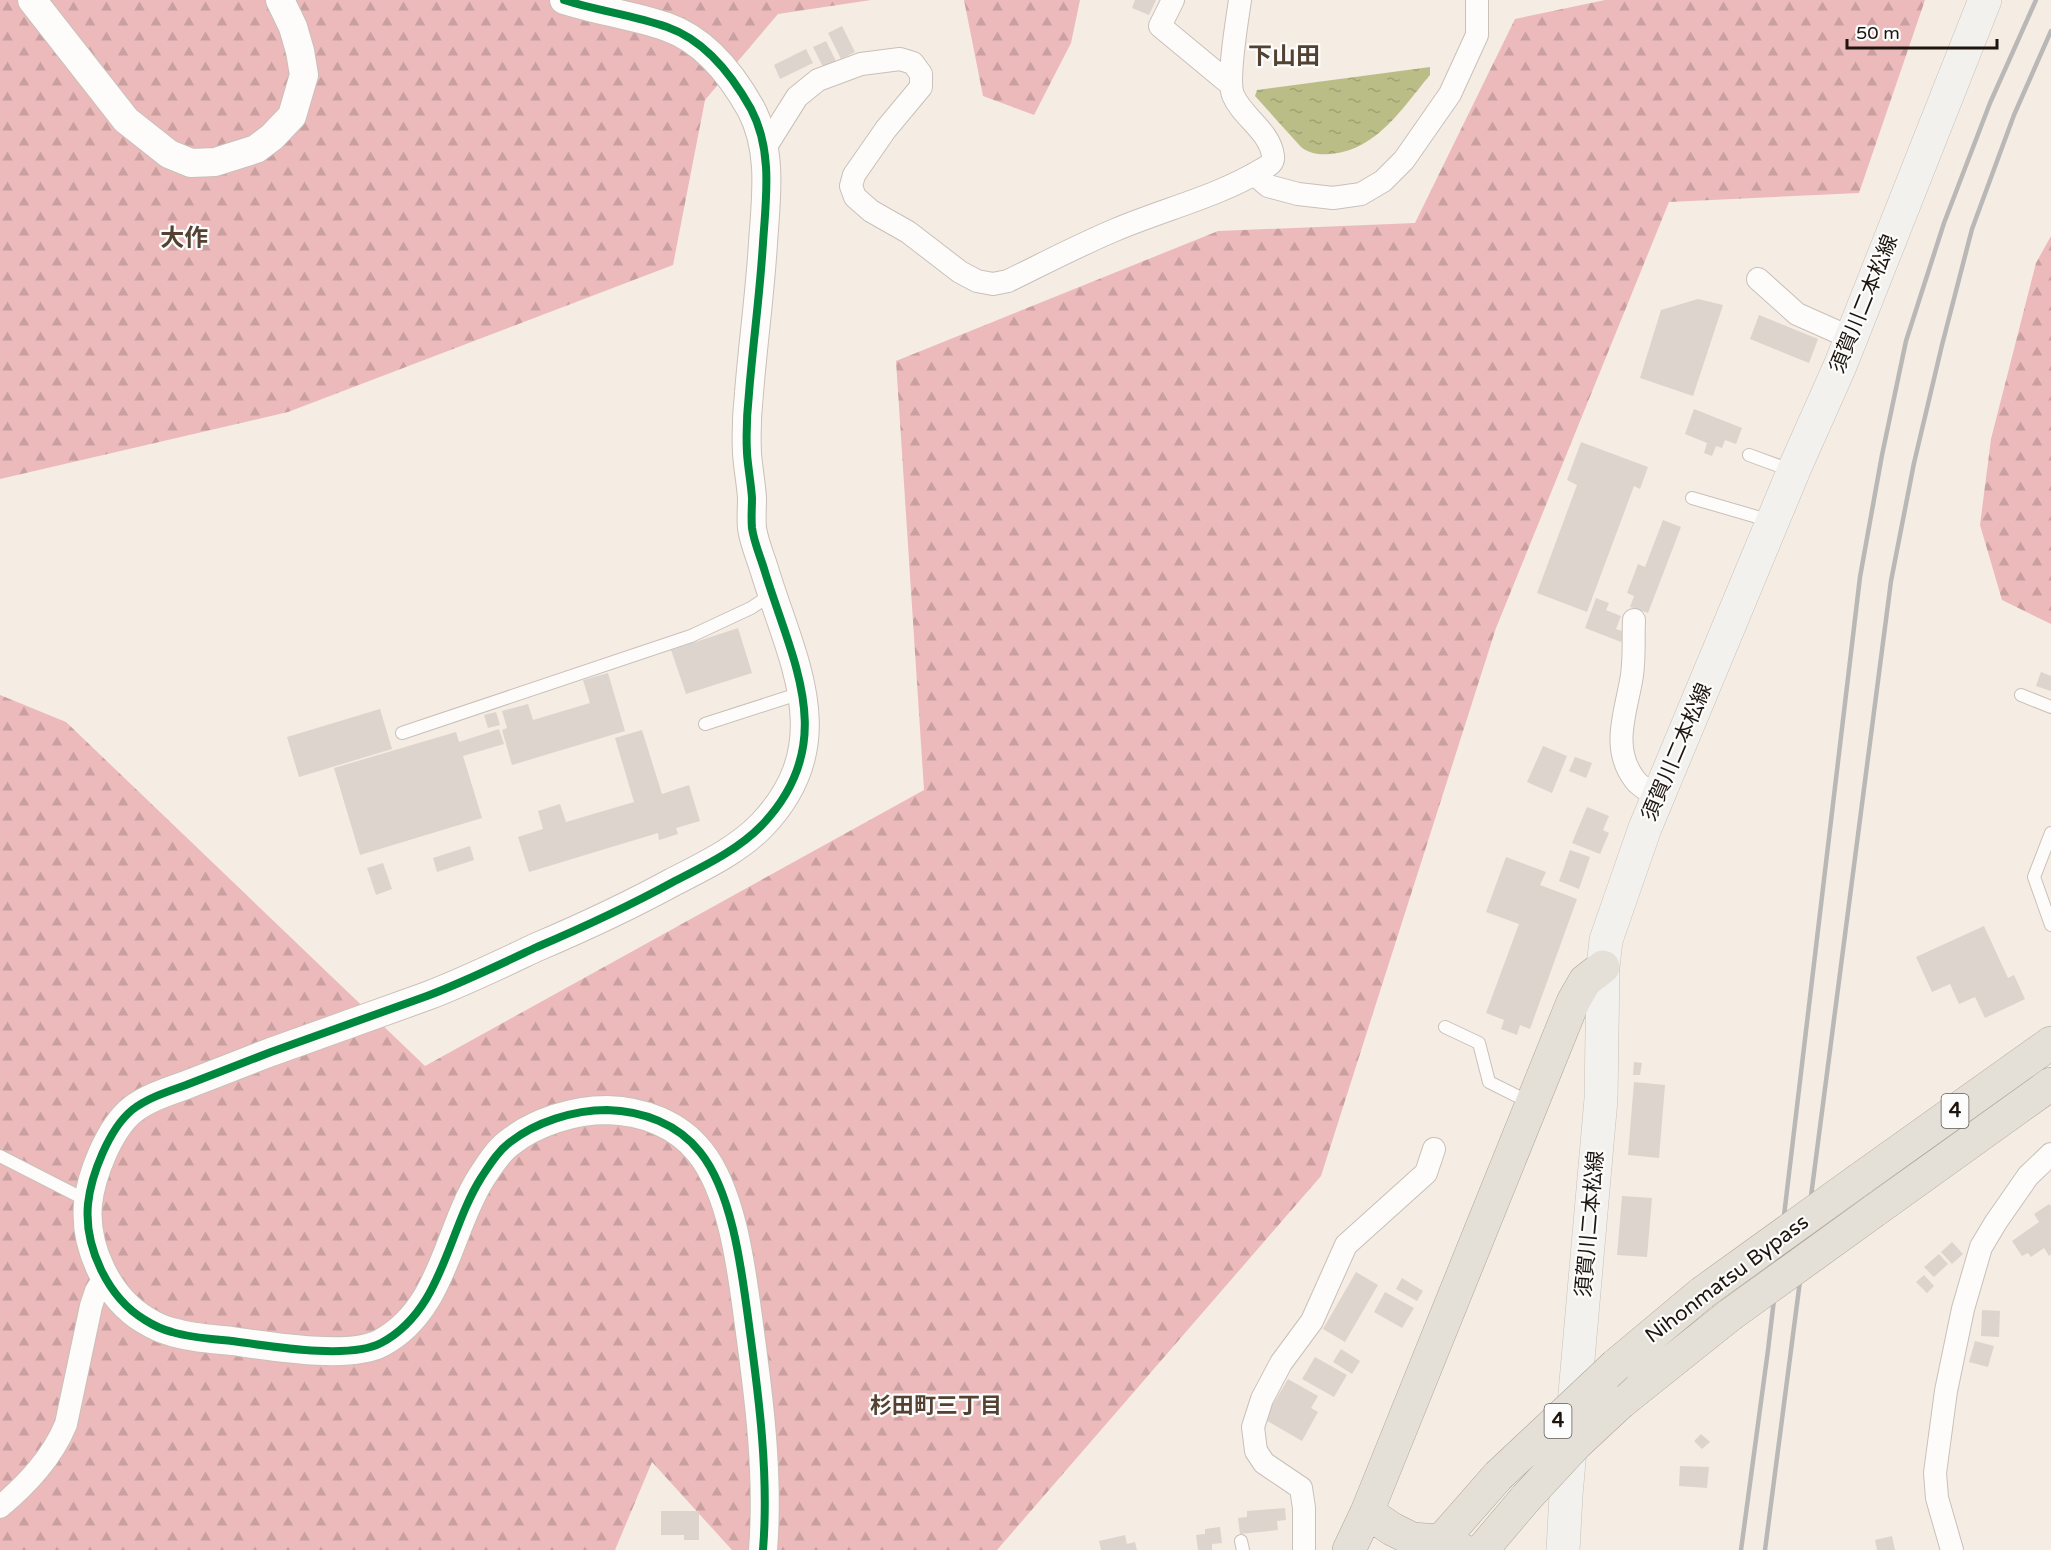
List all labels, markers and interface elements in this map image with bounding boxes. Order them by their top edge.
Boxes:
scale bar [1847,12,1997,50]
text: 50 m [1856,22,1900,44]
district label: 下山田 [1248,42,1320,71]
district label: 大作 [160,224,208,253]
street label: 須賀川二本松線 [1825,231,1903,377]
street label: 須賀川二本松線 [1637,679,1717,825]
road number: 4 [1942,1094,1968,1128]
street label: 須賀川二本松線 [1571,1150,1609,1298]
street label: Nihonmatsu Bypass [1640,1209,1814,1349]
district label: 杉田町三丁目 [870,1393,1002,1419]
road number: 4 [1544,1404,1572,1438]

